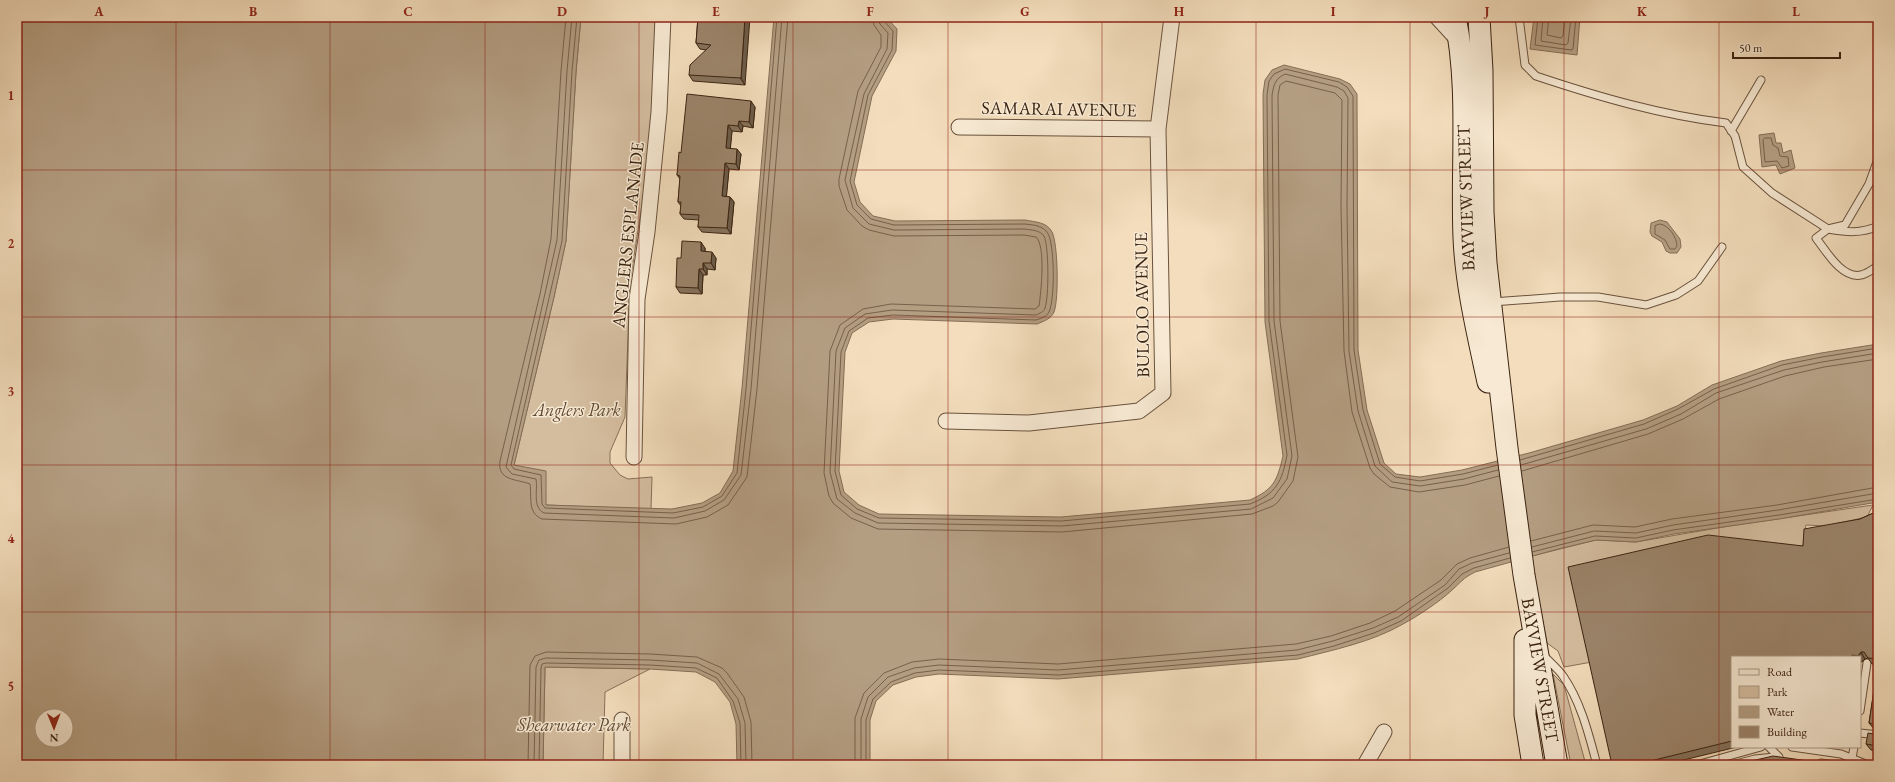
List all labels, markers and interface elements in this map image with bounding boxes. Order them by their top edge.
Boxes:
text: A [93,3,104,20]
text: B [249,3,257,20]
text: C [403,3,413,20]
text: D [557,3,567,20]
text: E [712,3,720,20]
text: F [866,3,874,20]
text: G [1020,3,1030,20]
text: H [1174,3,1185,20]
text: I [1331,3,1336,20]
text: J [1483,3,1490,20]
text: K [1637,3,1648,20]
text: L [1792,3,1800,20]
scale bar [1733,34,1840,60]
text: 50 m [1739,40,1763,56]
text: 1 [8,87,15,104]
street label: SAMARAI AVENUE [981,96,1137,121]
street label: BAYVIEW STREET [1451,124,1480,271]
street label: ANGLERS ESPLANADE [606,141,649,330]
street label: BULOLO AVENUE [1129,232,1154,378]
text: 2 [8,235,15,252]
text: 3 [8,383,15,400]
park label: Anglers Park [531,398,621,422]
text: 4 [8,530,15,547]
street label: BAYVIEW STREET [1516,596,1565,745]
legend [1731,656,1861,748]
text: Road [1767,664,1793,680]
text: 5 [8,678,14,695]
text: Park [1767,684,1788,700]
text: Water [1767,704,1794,720]
north arrow [34,708,74,748]
park label: Shearwater Park [516,713,631,736]
text: Building [1767,724,1808,740]
text: N [50,731,59,745]

